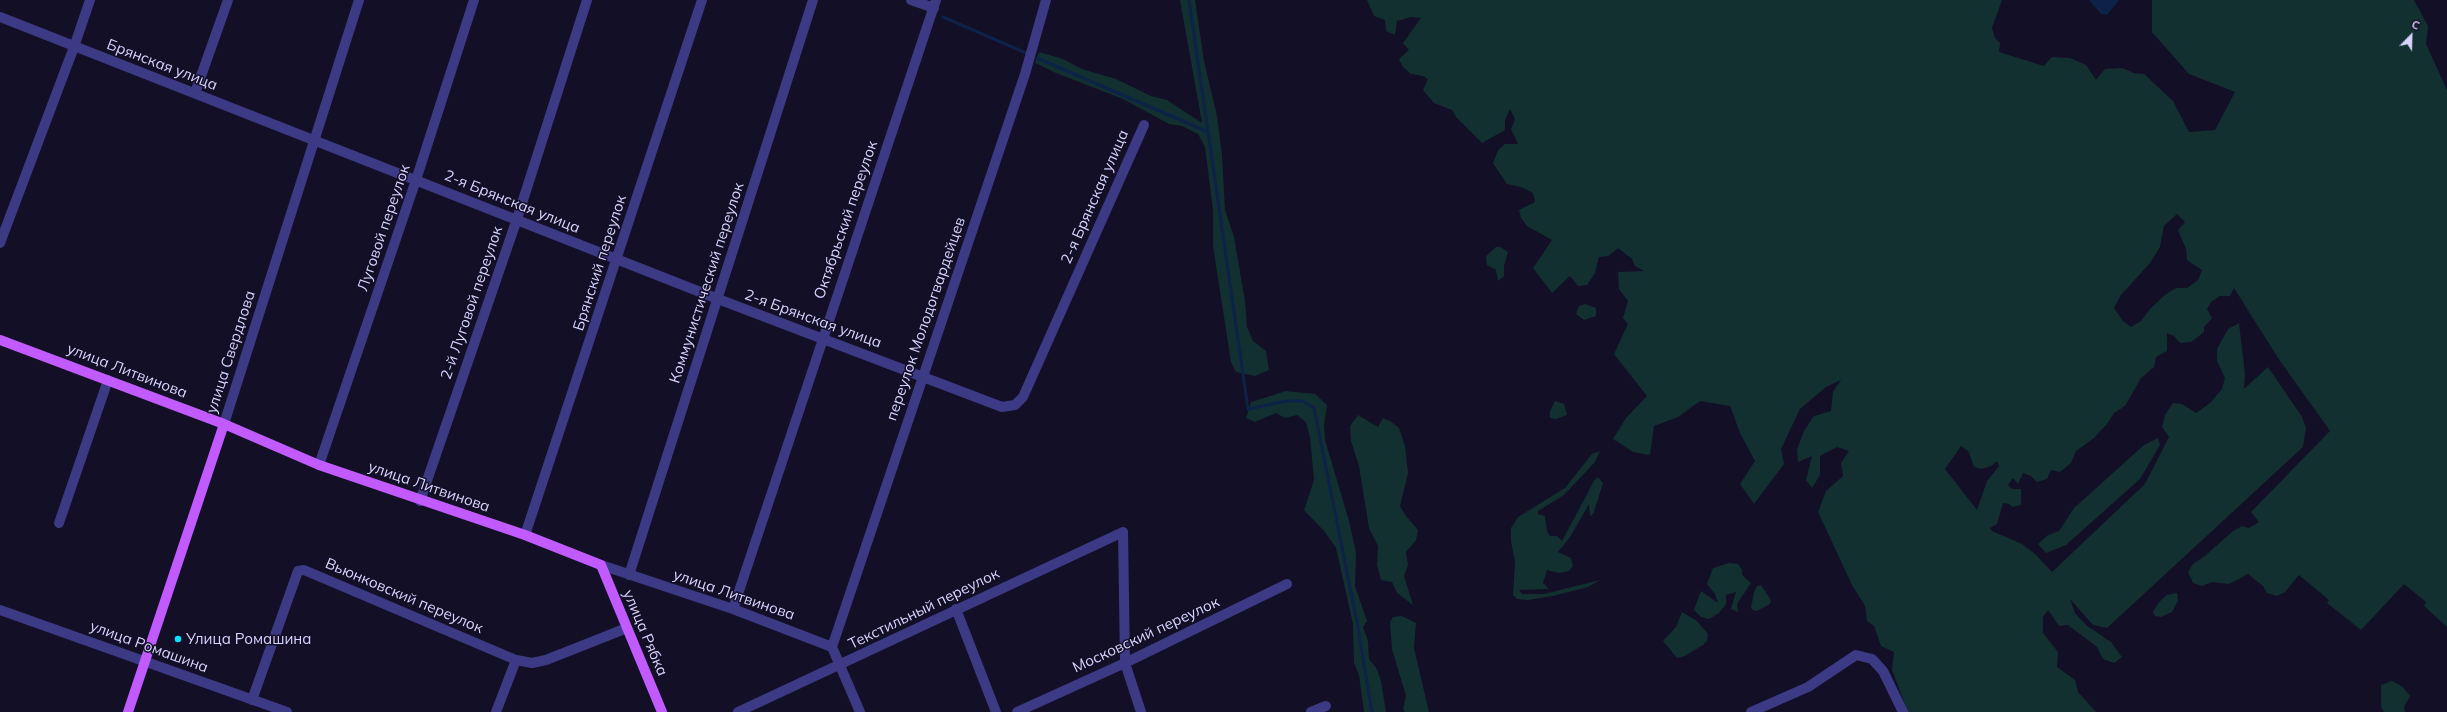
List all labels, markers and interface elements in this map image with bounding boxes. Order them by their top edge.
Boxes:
north arrow [2391,16,2431,56]
text: С [2409,17,2422,33]
street label: Брянская улица [104,36,220,94]
street label: 2-я Брянская улица [1057,127,1133,267]
street label: Октябрьский переулок [810,139,882,301]
street label: Луговой переулок [354,162,414,294]
street label: 2-я Брянская улица [442,167,582,237]
street label: Коммунистический переулок [666,180,748,386]
street label: Брянский переулок [570,193,630,333]
street label: переулок Молодогвардейцев [883,215,969,423]
street label: 2-й Луговой переулок [437,224,507,382]
street label: 2-я Брянская улица [742,286,884,352]
street label: улица Свердлова [203,288,259,416]
street label: улица Литвинова [64,340,190,402]
street label: улица Литвинова [366,458,492,516]
street label: Вьюнковский переулок [322,555,486,637]
street label: Текстильный переулок [846,565,1002,653]
street label: улица Литвинова [671,566,797,624]
street label: улица Рябка [619,587,671,679]
street label: Московский переулок [1070,593,1222,677]
street label: улица Ромашина [87,617,211,677]
place label: Улица Ромашина [186,630,311,648]
marker: Улица Ромашина [173,634,183,644]

